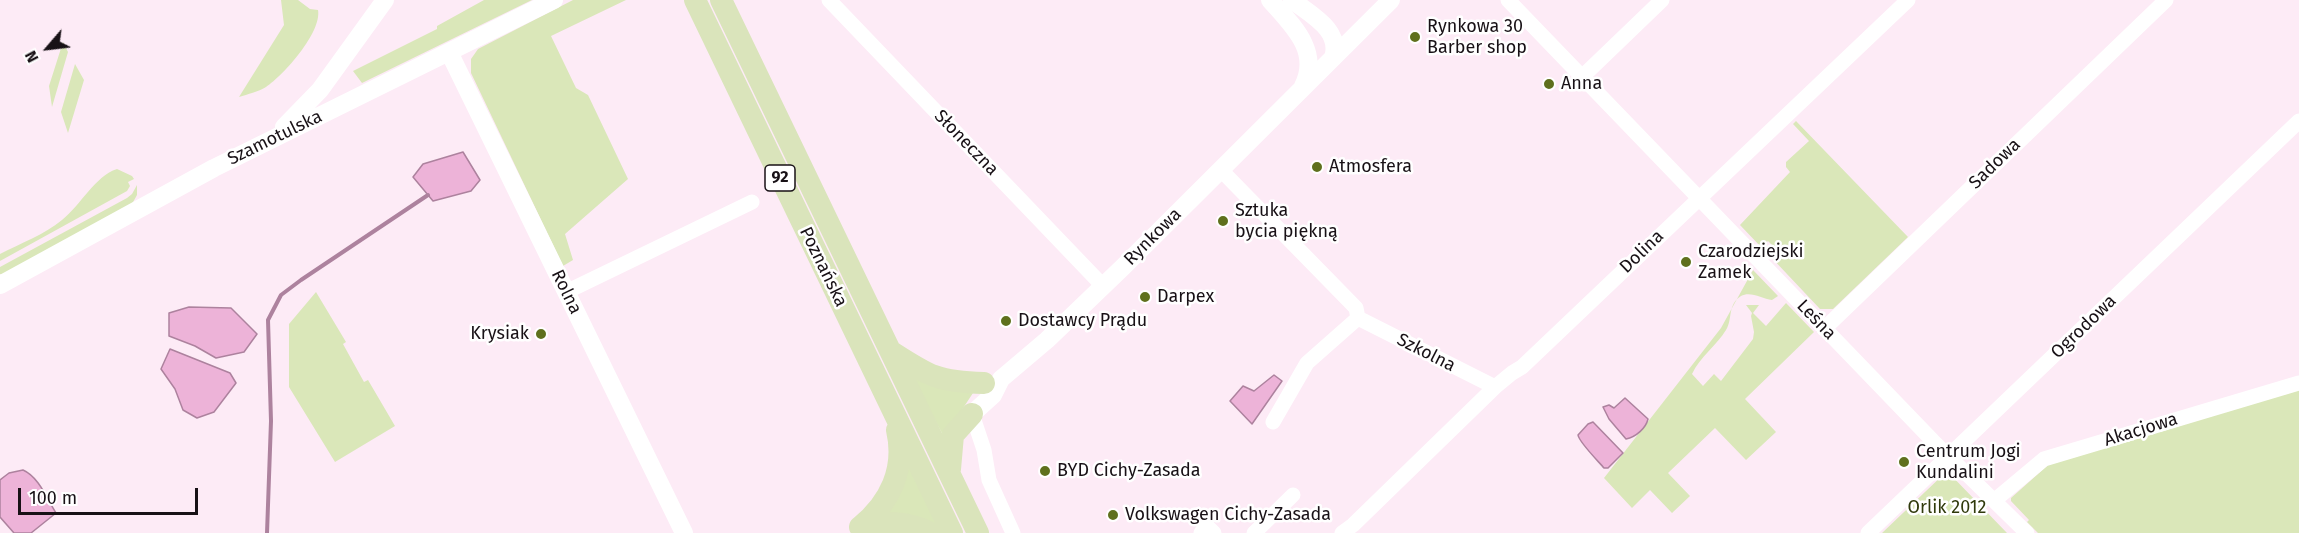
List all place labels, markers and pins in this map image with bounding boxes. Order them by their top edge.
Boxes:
place label: Rynkowa 30 Barber shop [1427,16,1527,58]
marker: Rynkowa 30 Barber shop [1408,30,1422,44]
place label: Anna [1561,73,1602,95]
marker: Anna [1542,77,1556,91]
place label: Atmosfera [1329,156,1412,178]
marker: Atmosfera [1310,160,1324,174]
place label: Sztuka bycia piękną [1235,200,1338,242]
marker: Sztuka bycia piękną [1216,214,1230,228]
place label: Czarodziejski Zamek [1698,241,1804,284]
marker: Czarodziejski Zamek [1679,255,1693,269]
place label: Darpex [1157,286,1214,308]
marker: Darpex [1138,290,1152,304]
place label: Dostawcy Prądu [1018,310,1147,332]
marker: Dostawcy Prądu [999,314,1013,328]
place label: Krysiak [470,323,529,345]
marker: Krysiak [534,327,548,341]
place label: Centrum Jogi Kundalini [1916,441,2021,484]
marker: Centrum Jogi Kundalini [1897,455,1911,469]
place label: BYD Cichy-Zasada [1057,460,1201,482]
marker: BYD Cichy-Zasada [1038,464,1052,478]
place label: Volkswagen Cichy-Zasada [1125,504,1331,526]
marker: Volkswagen Cichy-Zasada [1106,508,1120,522]

